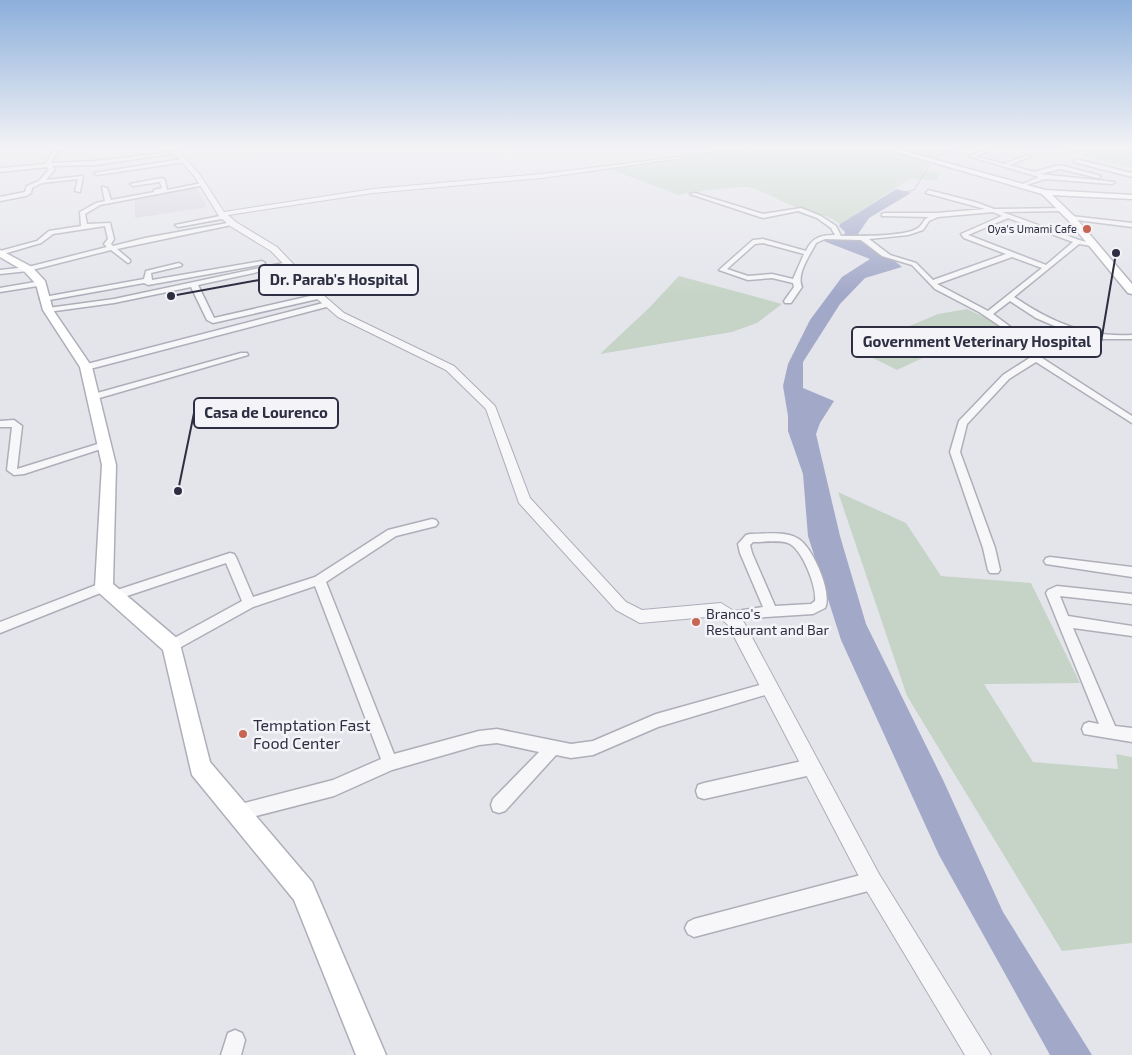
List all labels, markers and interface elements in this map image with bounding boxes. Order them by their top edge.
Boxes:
place label: Oya's Umami Cafe [988,222,1077,235]
marker: Oya's Umami Cafe [1081,223,1093,235]
callout: Dr. Parab's Hospital [259,265,418,295]
text: Dr. Parab's Hospital [270,270,408,288]
callout: Government Veterinary Hospital [852,327,1101,357]
text: Government Veterinary Hospital [863,332,1091,351]
callout: Casa de Lourenco [194,398,338,428]
text: Casa de Lourenco [204,403,328,421]
place label: Branco's Restaurant and Bar [706,605,829,638]
marker: Branco's Restaurant and Bar [690,616,702,628]
place label: Temptation Fast Food Center [253,715,371,752]
marker: Temptation Fast Food Center [237,728,249,740]

